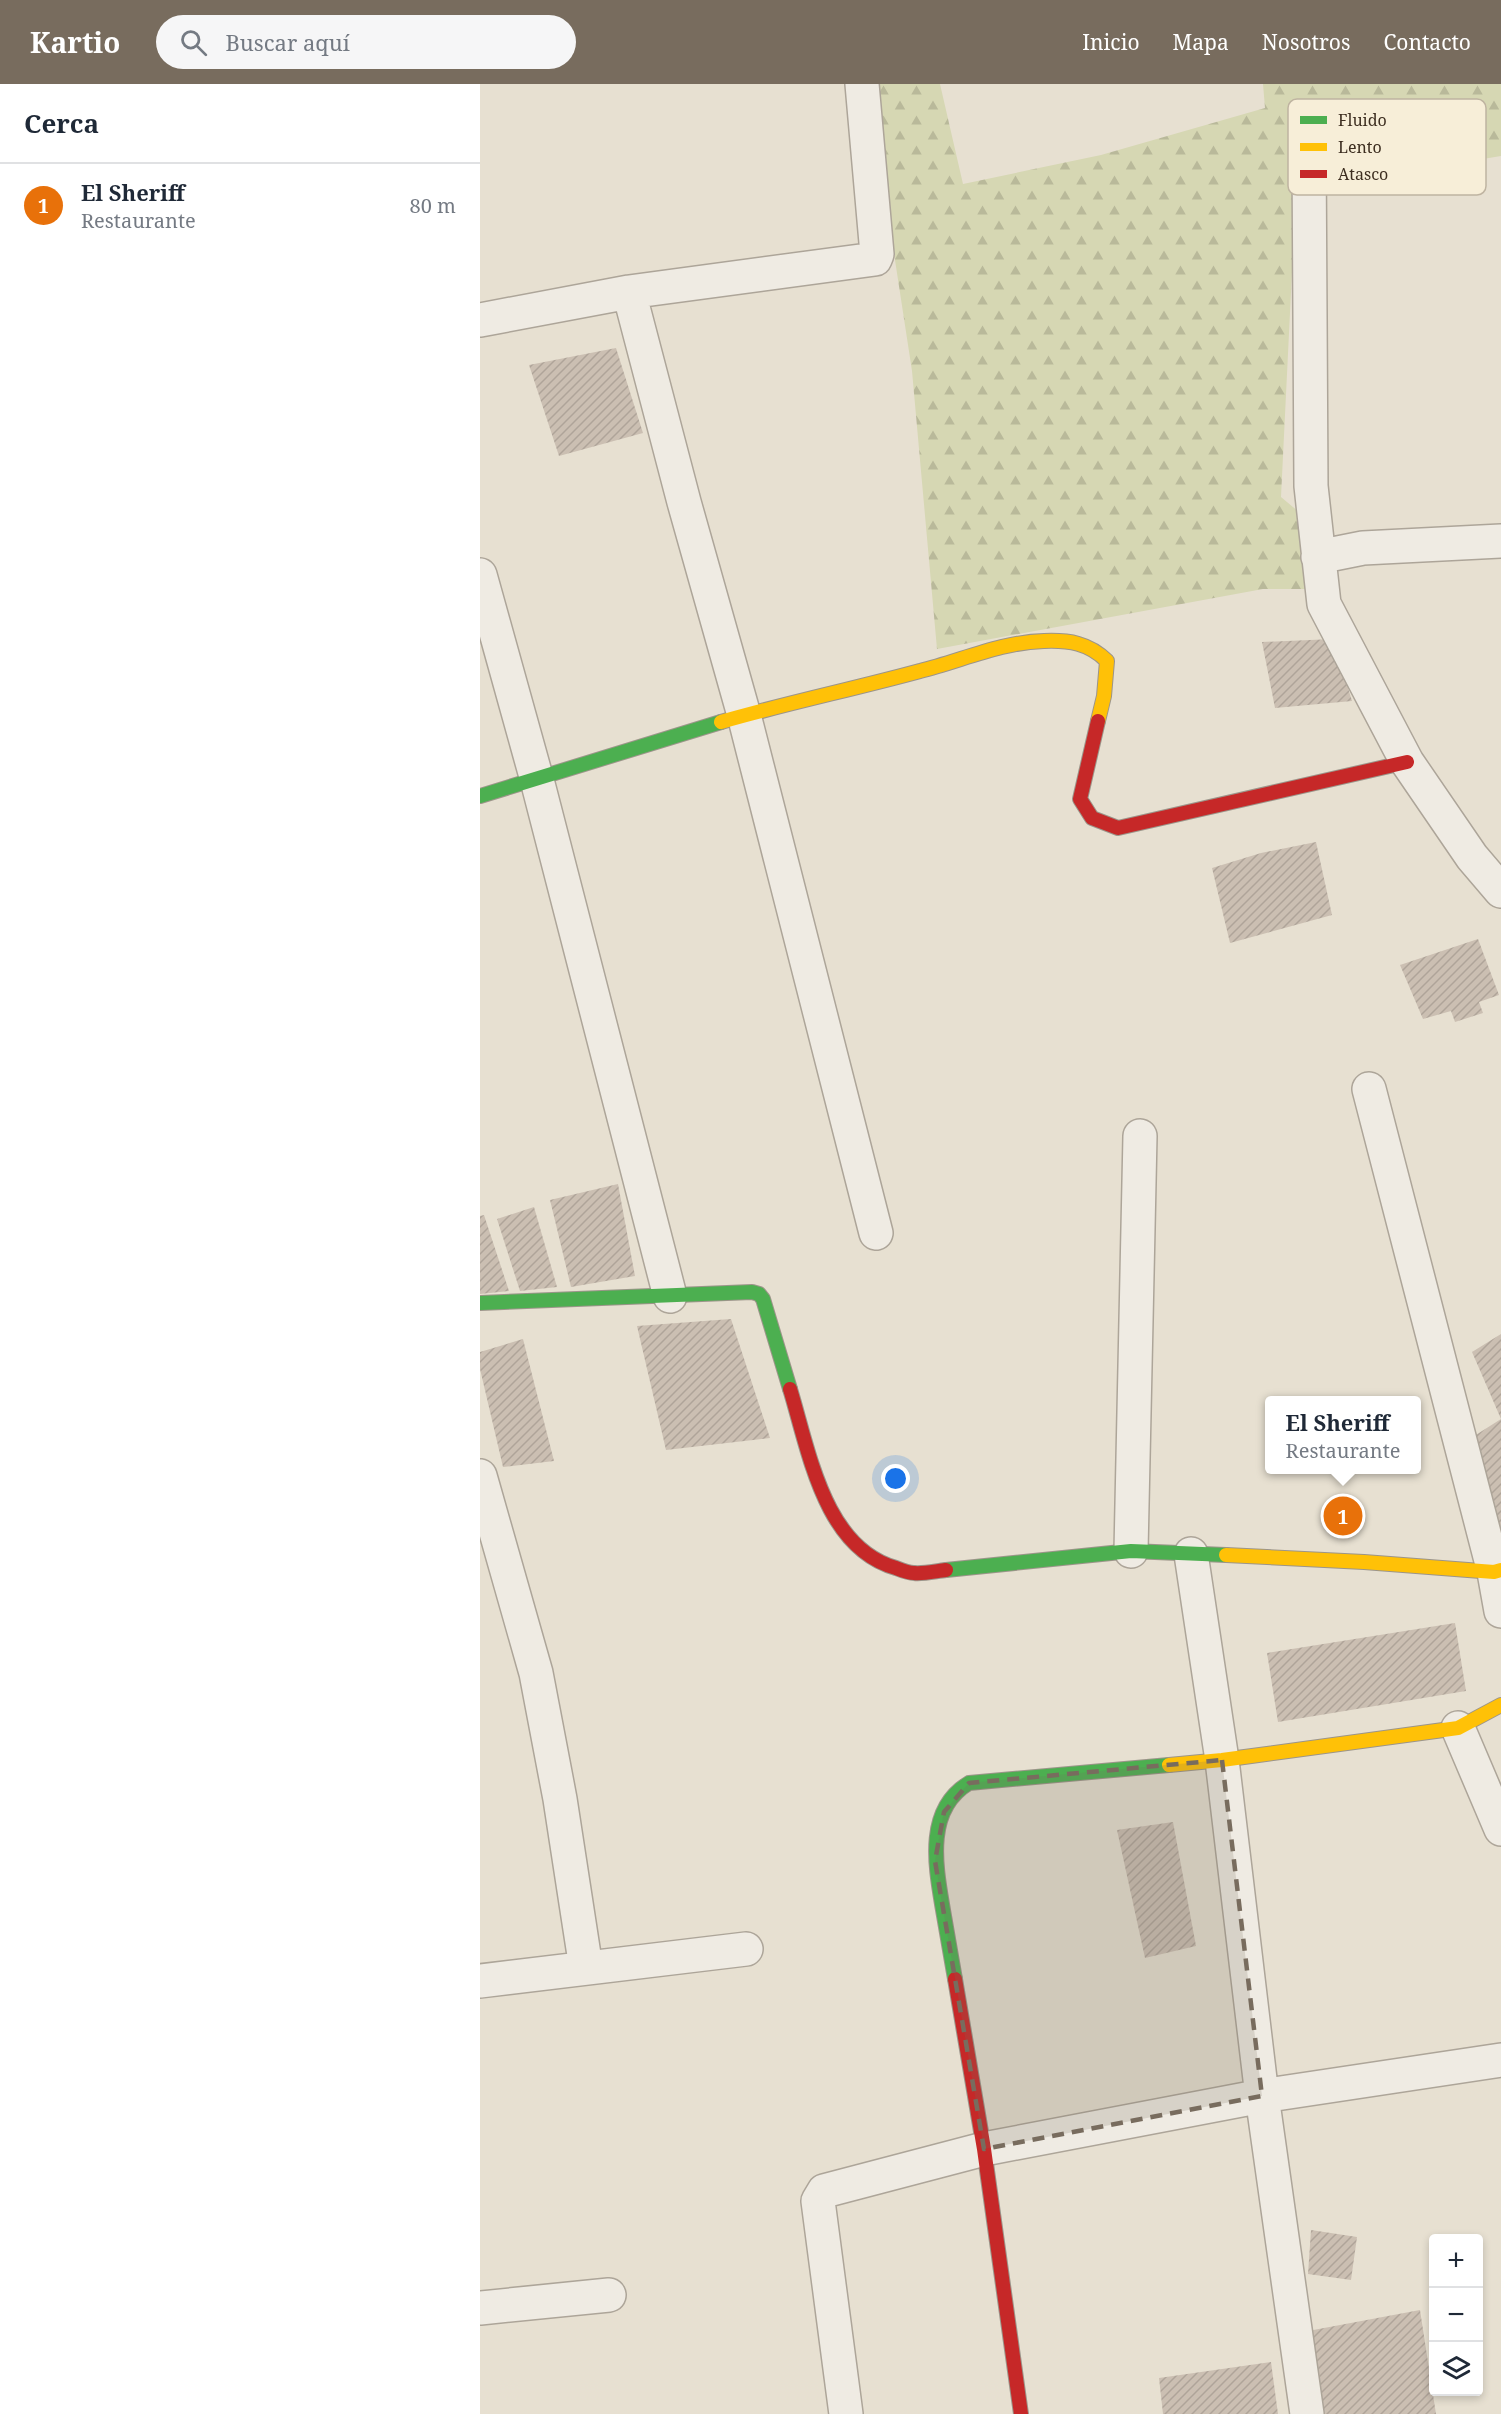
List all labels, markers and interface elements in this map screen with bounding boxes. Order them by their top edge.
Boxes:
search box [156,15,576,69]
text: Kartio [30,23,120,61]
icon: search [177,26,210,59]
text: Buscar aquí [225,27,350,57]
text: Inicio [1082,28,1140,56]
text: Mapa [1173,28,1229,56]
text: Nosotros [1262,28,1350,56]
text: Contacto [1383,28,1471,56]
legend [1288,99,1486,195]
text: Cerca [24,105,99,141]
text: Fluido [1338,109,1387,131]
text: Lento [1338,136,1382,158]
text: Atasco [1338,163,1388,185]
text: El Sheriff [81,177,185,207]
text: 1 [38,192,49,219]
text: 80 m [410,192,456,219]
text: Restaurante [81,207,196,234]
popup [1265,1396,1421,1474]
text: El Sheriff [1286,1407,1389,1437]
text: Restaurante [1286,1437,1400,1464]
your location [881,1464,910,1493]
pin: 1 [1324,1494,1362,1538]
map controls [1429,2234,1483,2396]
button: + [1429,2234,1483,2288]
button: − [1429,2288,1483,2342]
button: layers [1429,2342,1483,2396]

